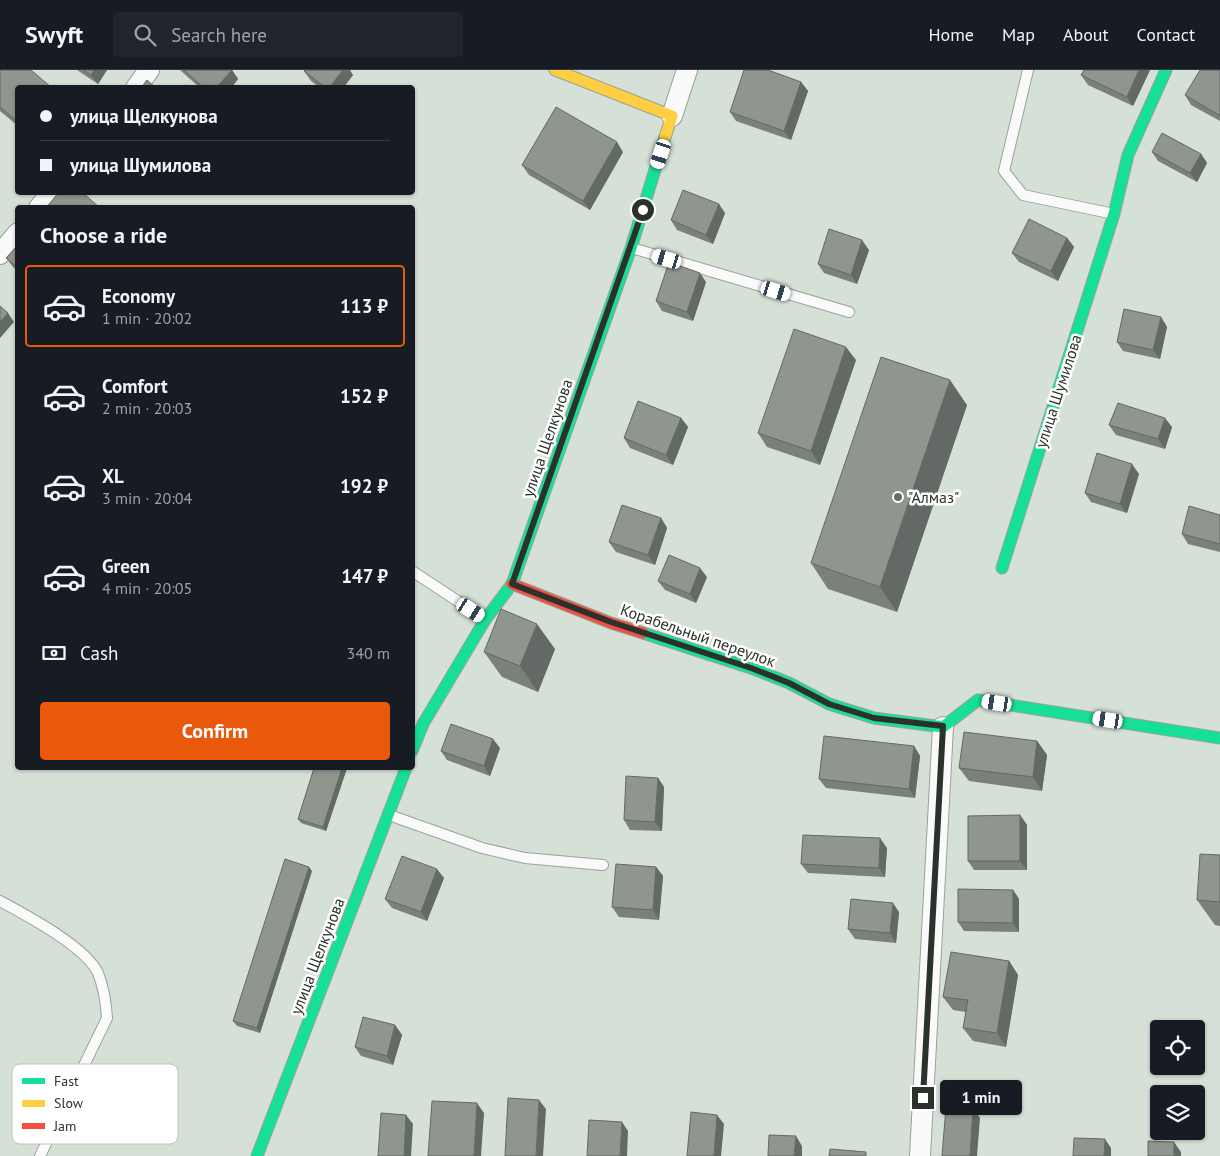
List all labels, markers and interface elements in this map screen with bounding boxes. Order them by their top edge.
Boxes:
search box [113,12,463,57]
text: Swyft [25,19,83,50]
icon: search [131,21,159,49]
text: Search here [171,23,267,47]
text: Home [928,23,974,46]
text: Map [1002,23,1035,46]
text: About [1063,23,1109,46]
text: Contact [1137,23,1195,46]
text: улица Щелкунова [70,104,218,128]
car [649,137,672,171]
text: улица Шумилова [70,153,211,177]
route start [632,199,654,221]
text: Choose a ride [40,221,167,249]
car [650,247,683,271]
car [759,279,792,303]
icon: car [42,284,87,329]
text: Economy [102,284,175,308]
text: 113 ₽ [340,294,388,318]
text: 1 min · 20:02 [102,308,192,328]
street label: улица Шумилова [1030,332,1086,450]
icon: car [42,374,87,419]
text: Comfort [102,374,168,398]
street label: улица Щелкунова [517,376,577,500]
text: 152 ₽ [340,384,388,408]
text: 2 min · 20:03 [102,398,192,418]
icon: car [42,464,87,509]
text: XL [102,464,124,488]
text: 192 ₽ [340,474,388,498]
place label: "Алмаз" [908,487,959,507]
text: 3 min · 20:04 [102,488,192,508]
marker: "Алмаз" [892,491,904,503]
icon: car [42,554,87,599]
text: Green [102,554,150,578]
text: 147 ₽ [341,564,388,588]
text: 4 min · 20:05 [102,578,192,598]
car [454,596,487,624]
street label: Корабельный переулок [618,599,778,671]
icon: cash [40,639,68,667]
text: Cash [80,641,118,665]
text: 340 m [347,643,390,663]
car [981,693,1012,713]
button: Confirm [40,702,390,760]
car [1092,710,1123,730]
street label: улица Щелкунова [286,895,348,1017]
map controls [1150,1020,1205,1140]
button: locate [1150,1020,1205,1075]
legend [12,1064,178,1144]
text: Fast [54,1072,79,1090]
callout: 1 min [940,1080,1023,1116]
button: layers [1150,1085,1205,1140]
route end [912,1087,934,1109]
text: 1 min [961,1087,1001,1107]
text: Slow [54,1094,84,1112]
text: Jam [53,1117,76,1135]

